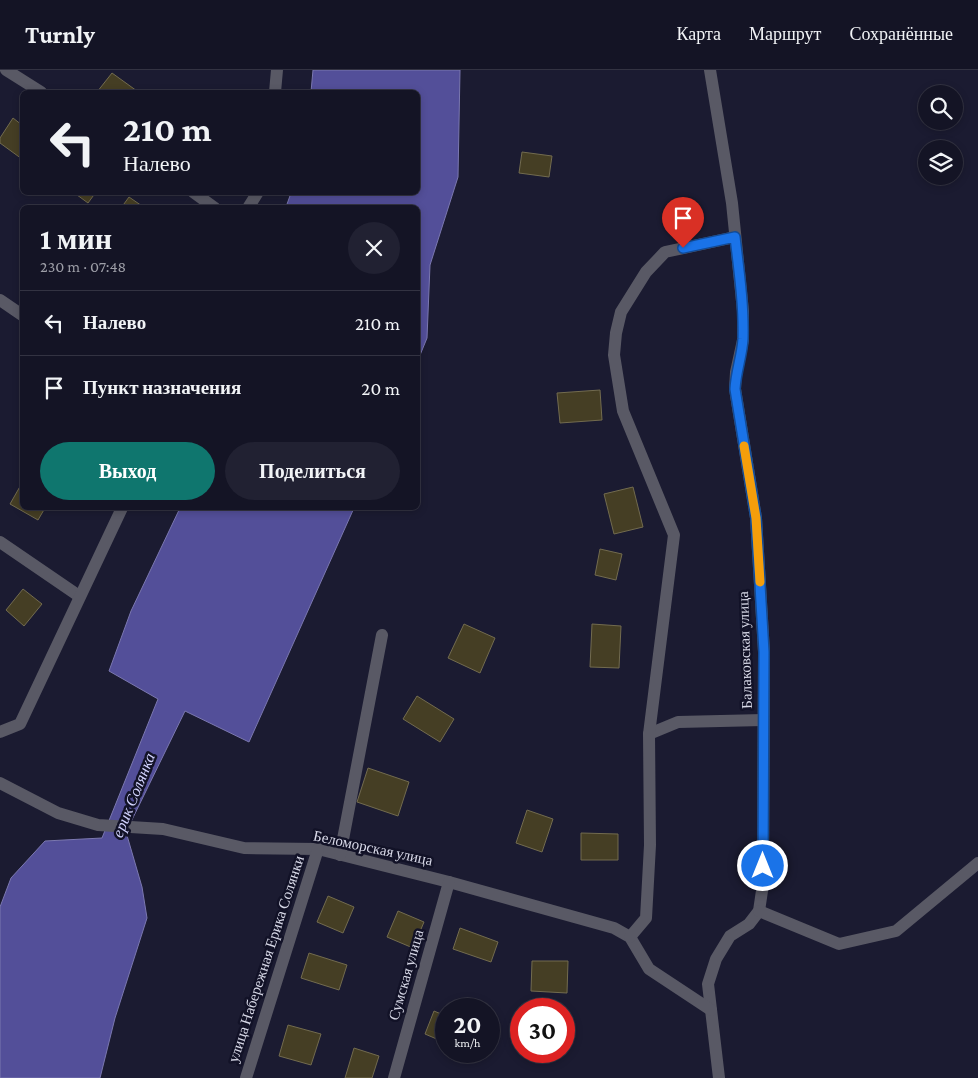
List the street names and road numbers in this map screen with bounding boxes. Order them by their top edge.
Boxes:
street label: Балаковская улица [735,591,755,709]
street label: Беломорская улица [312,828,434,869]
street label: улица Набережная Ерика Солянки [225,854,307,1064]
street label: Сумская улица [385,928,427,1022]

